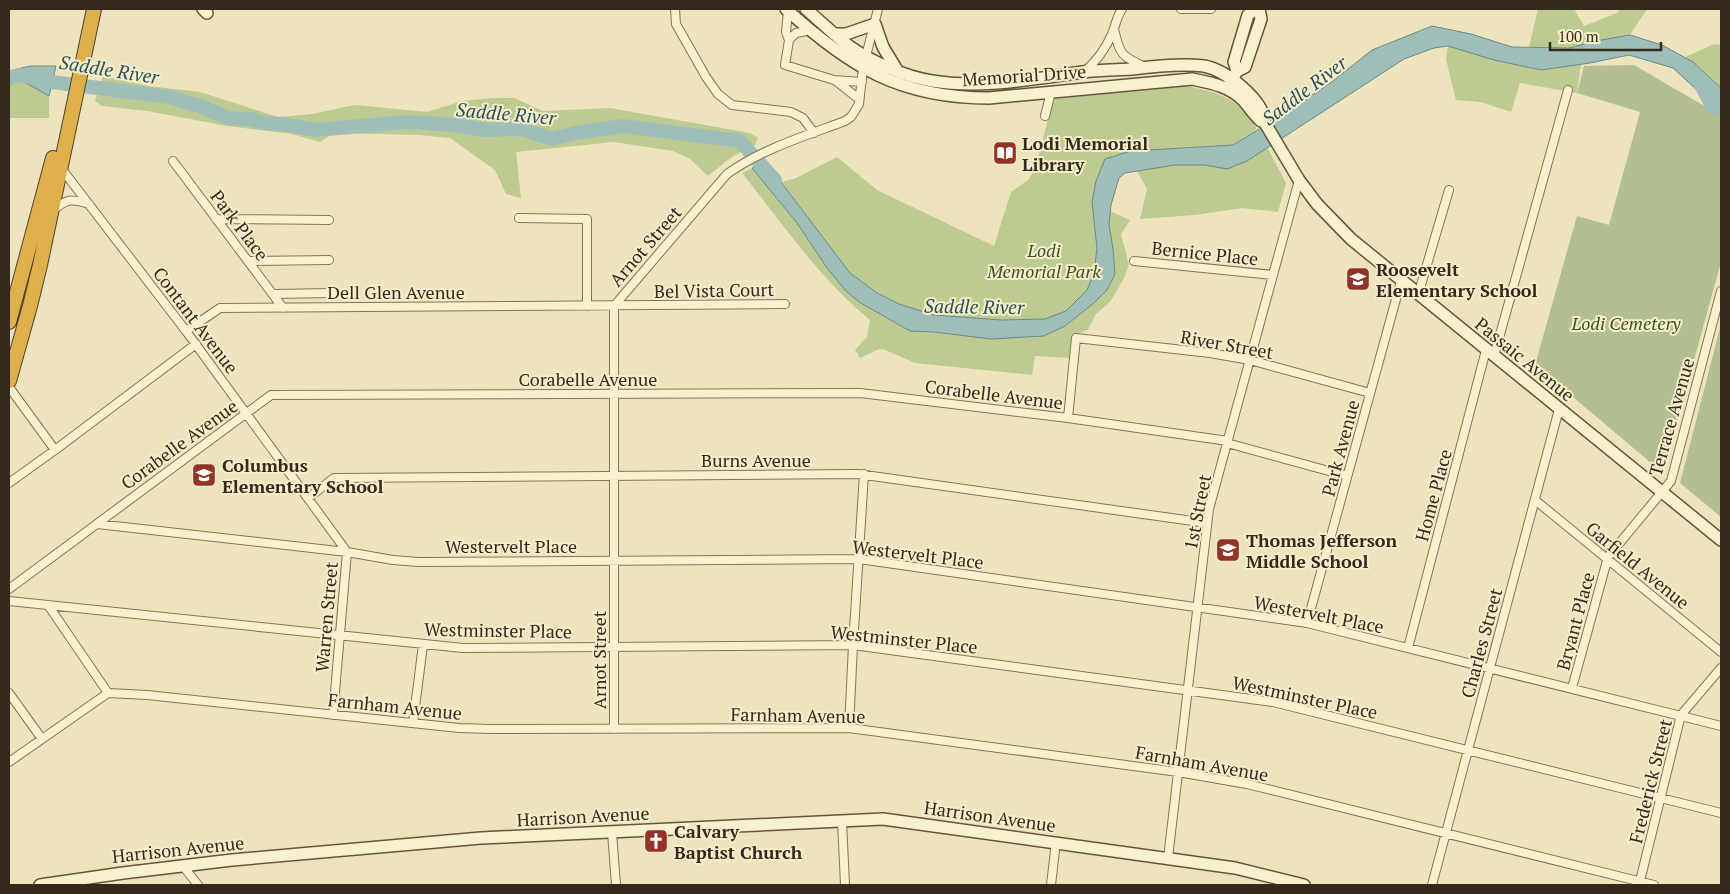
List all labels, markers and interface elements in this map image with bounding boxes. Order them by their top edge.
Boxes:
scale bar [1550,20,1661,52]
text: 100 m [1558,26,1599,46]
water label: Saddle River [57,49,161,89]
water label: Saddle River [1256,49,1352,130]
street label: Memorial Drive [961,59,1087,91]
water label: Saddle River [455,96,558,130]
place label: Lodi Memorial Library [1022,131,1148,176]
library icon: Lodi Memorial Library [992,140,1018,166]
street label: Park Place [206,185,274,265]
street label: Arnot Street [604,201,687,291]
street label: Bernice Place [1151,235,1259,271]
park label: Lodi Memorial Park [986,238,1101,283]
place label: Roosevelt Elementary School [1376,257,1538,302]
street label: Contant Avenue [148,262,244,378]
school or university icon: Roosevelt Elementary School [1345,266,1371,292]
street label: Bel Vista Court [654,277,775,303]
street label: Dell Glen Avenue [327,280,465,304]
water label: Saddle River [924,293,1025,319]
park label: Lodi Cemetery [1570,311,1681,335]
street label: Passaic Avenue [1470,312,1580,406]
street label: River Street [1179,324,1276,364]
street label: Terrace Avenue [1643,355,1699,479]
street label: Corabelle Avenue [519,367,657,391]
street label: Corabelle Avenue [924,374,1064,414]
street label: Corabelle Avenue [116,393,242,495]
street label: Park Avenue [1316,397,1364,499]
street label: Home Place [1409,446,1457,544]
street label: Burns Avenue [701,448,811,472]
place label: Columbus Elementary School [222,453,384,498]
school or university icon: Columbus Elementary School [191,462,217,488]
street label: 1st Street [1178,472,1216,552]
street label: Garfield Avenue [1581,516,1695,614]
place label: Thomas Jefferson Middle School [1246,528,1397,573]
street label: Westervelt Place [445,534,577,558]
street label: Westervelt Place [851,534,985,574]
school or university icon: Thomas Jefferson Middle School [1215,537,1241,563]
street label: Warren Street [309,560,343,673]
street label: Bryant Place [1550,569,1600,673]
street label: Charles Street [1455,585,1507,701]
street label: Westervelt Place [1252,590,1386,638]
street label: Arnot Street [587,610,611,709]
street label: Westminster Place [424,617,572,643]
street label: Westminster Place [829,619,979,659]
street label: Westminster Place [1230,670,1380,724]
street label: Farnham Avenue [327,687,463,725]
street label: Farnham Avenue [730,702,866,728]
street label: Frederick Street [1623,716,1677,846]
street label: Farnham Avenue [1134,739,1270,787]
street label: Harrison Avenue [923,795,1057,837]
street label: Harrison Avenue [516,801,650,831]
place label: Calvary Baptist Church [674,819,803,864]
church icon: Calvary Baptist Church [643,828,669,854]
street label: Harrison Avenue [111,830,245,868]

